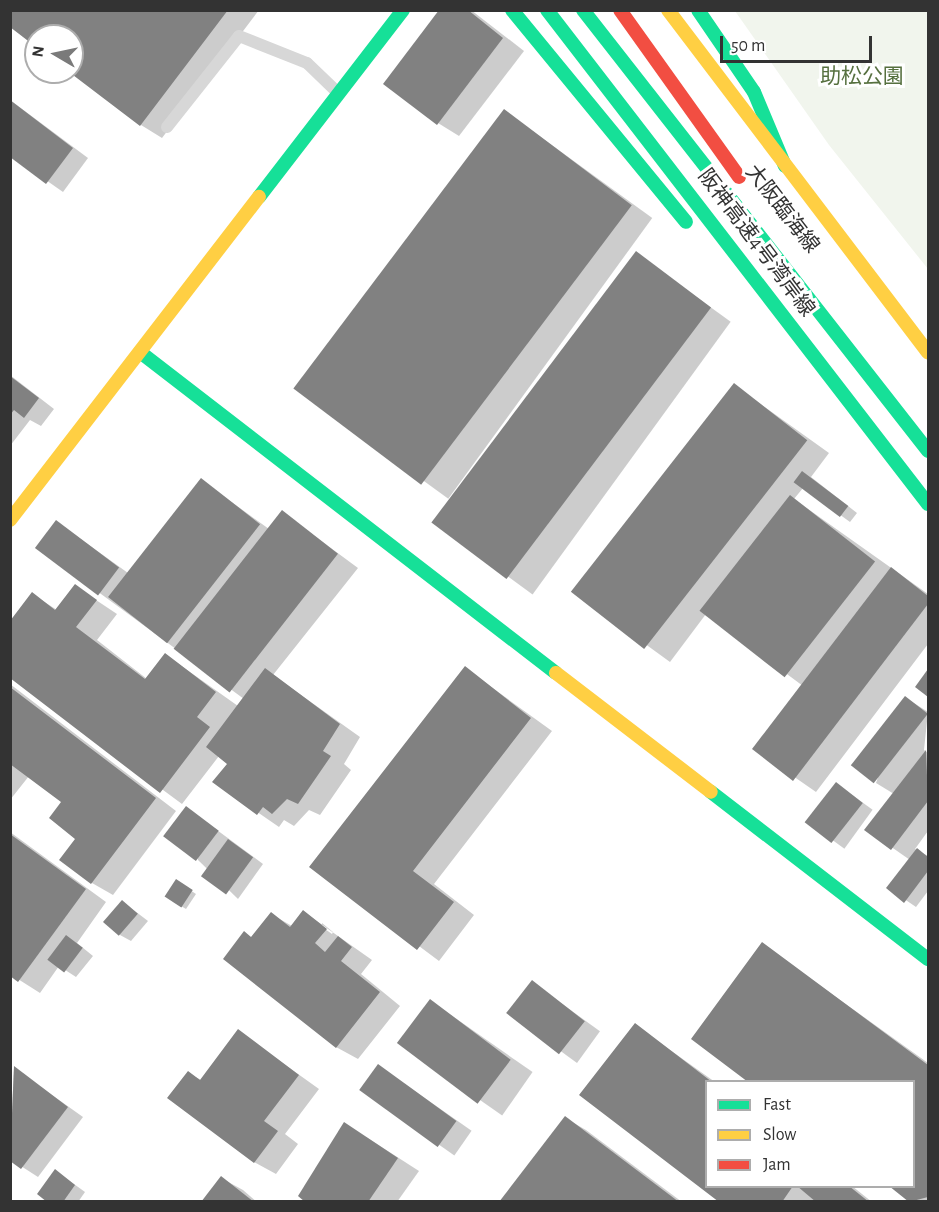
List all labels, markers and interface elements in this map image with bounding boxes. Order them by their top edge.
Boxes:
north arrow [24,24,84,84]
scale bar [723,24,874,62]
text: 50 m [731,37,765,55]
text: N [29,45,47,58]
park label: 助松公園 [820,64,904,90]
street label: 大阪臨海線 [740,160,824,258]
street label: 阪神高速4号湾岸線 [692,164,820,322]
legend [705,1080,915,1188]
text: Fast [763,1096,791,1114]
text: Slow [763,1126,796,1144]
text: Jam [763,1156,791,1174]

